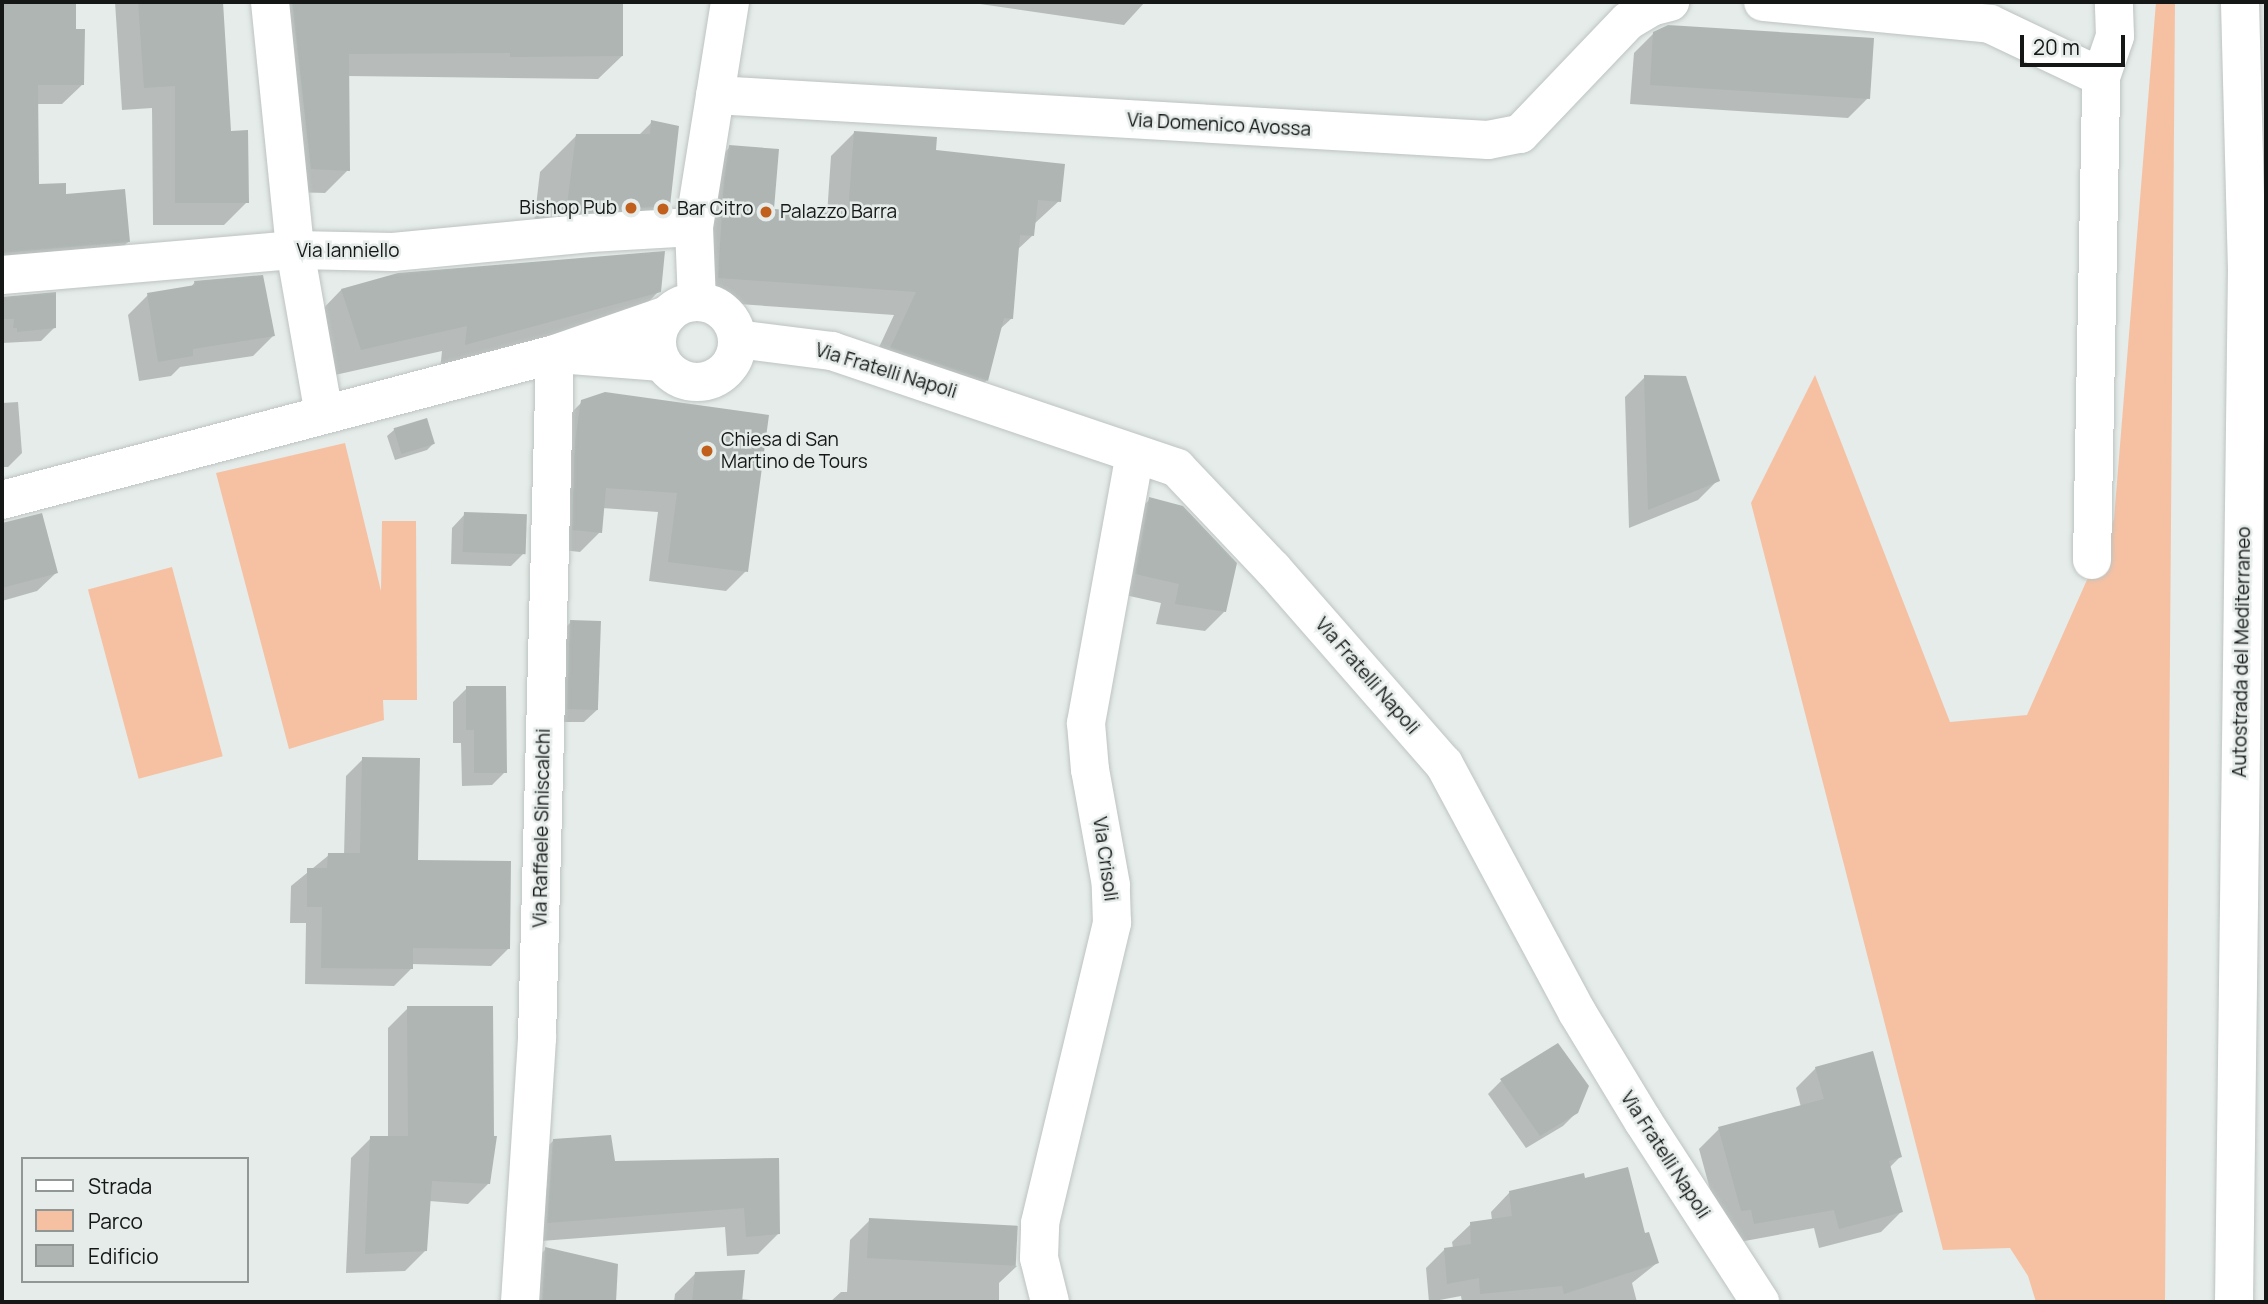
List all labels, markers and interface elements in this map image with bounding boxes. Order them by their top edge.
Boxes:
scale bar [2023,21,2128,65]
text: 20 m [2033,33,2080,61]
street label: Via Domenico Avossa [1127,109,1311,141]
place label: Bishop Pub [519,197,617,219]
place label: Bar Citro [677,198,753,220]
marker: Bishop Pub [623,200,639,216]
marker: Bar Citro [655,201,671,217]
place label: Palazzo Barra [780,201,897,223]
marker: Palazzo Barra [758,204,774,220]
street label: Via Ianniello [296,240,400,262]
street label: Via Fratelli Napoli [812,339,960,403]
place label: Chiesa di San Martino de Tours [721,429,868,473]
marker: Chiesa di San Martino de Tours [699,443,715,459]
street label: Autostrada del Mediterraneo [2228,526,2256,778]
street label: Via Fratelli Napoli [1310,613,1424,739]
street label: Via Raffaele Siniscalchi [529,728,555,928]
street label: Via Crisoli [1088,815,1122,903]
street label: Via Fratelli Napoli [1615,1087,1715,1223]
legend [21,1157,248,1283]
text: Strada [88,1172,152,1200]
text: Parco [88,1207,143,1235]
text: Edificio [88,1242,159,1270]

